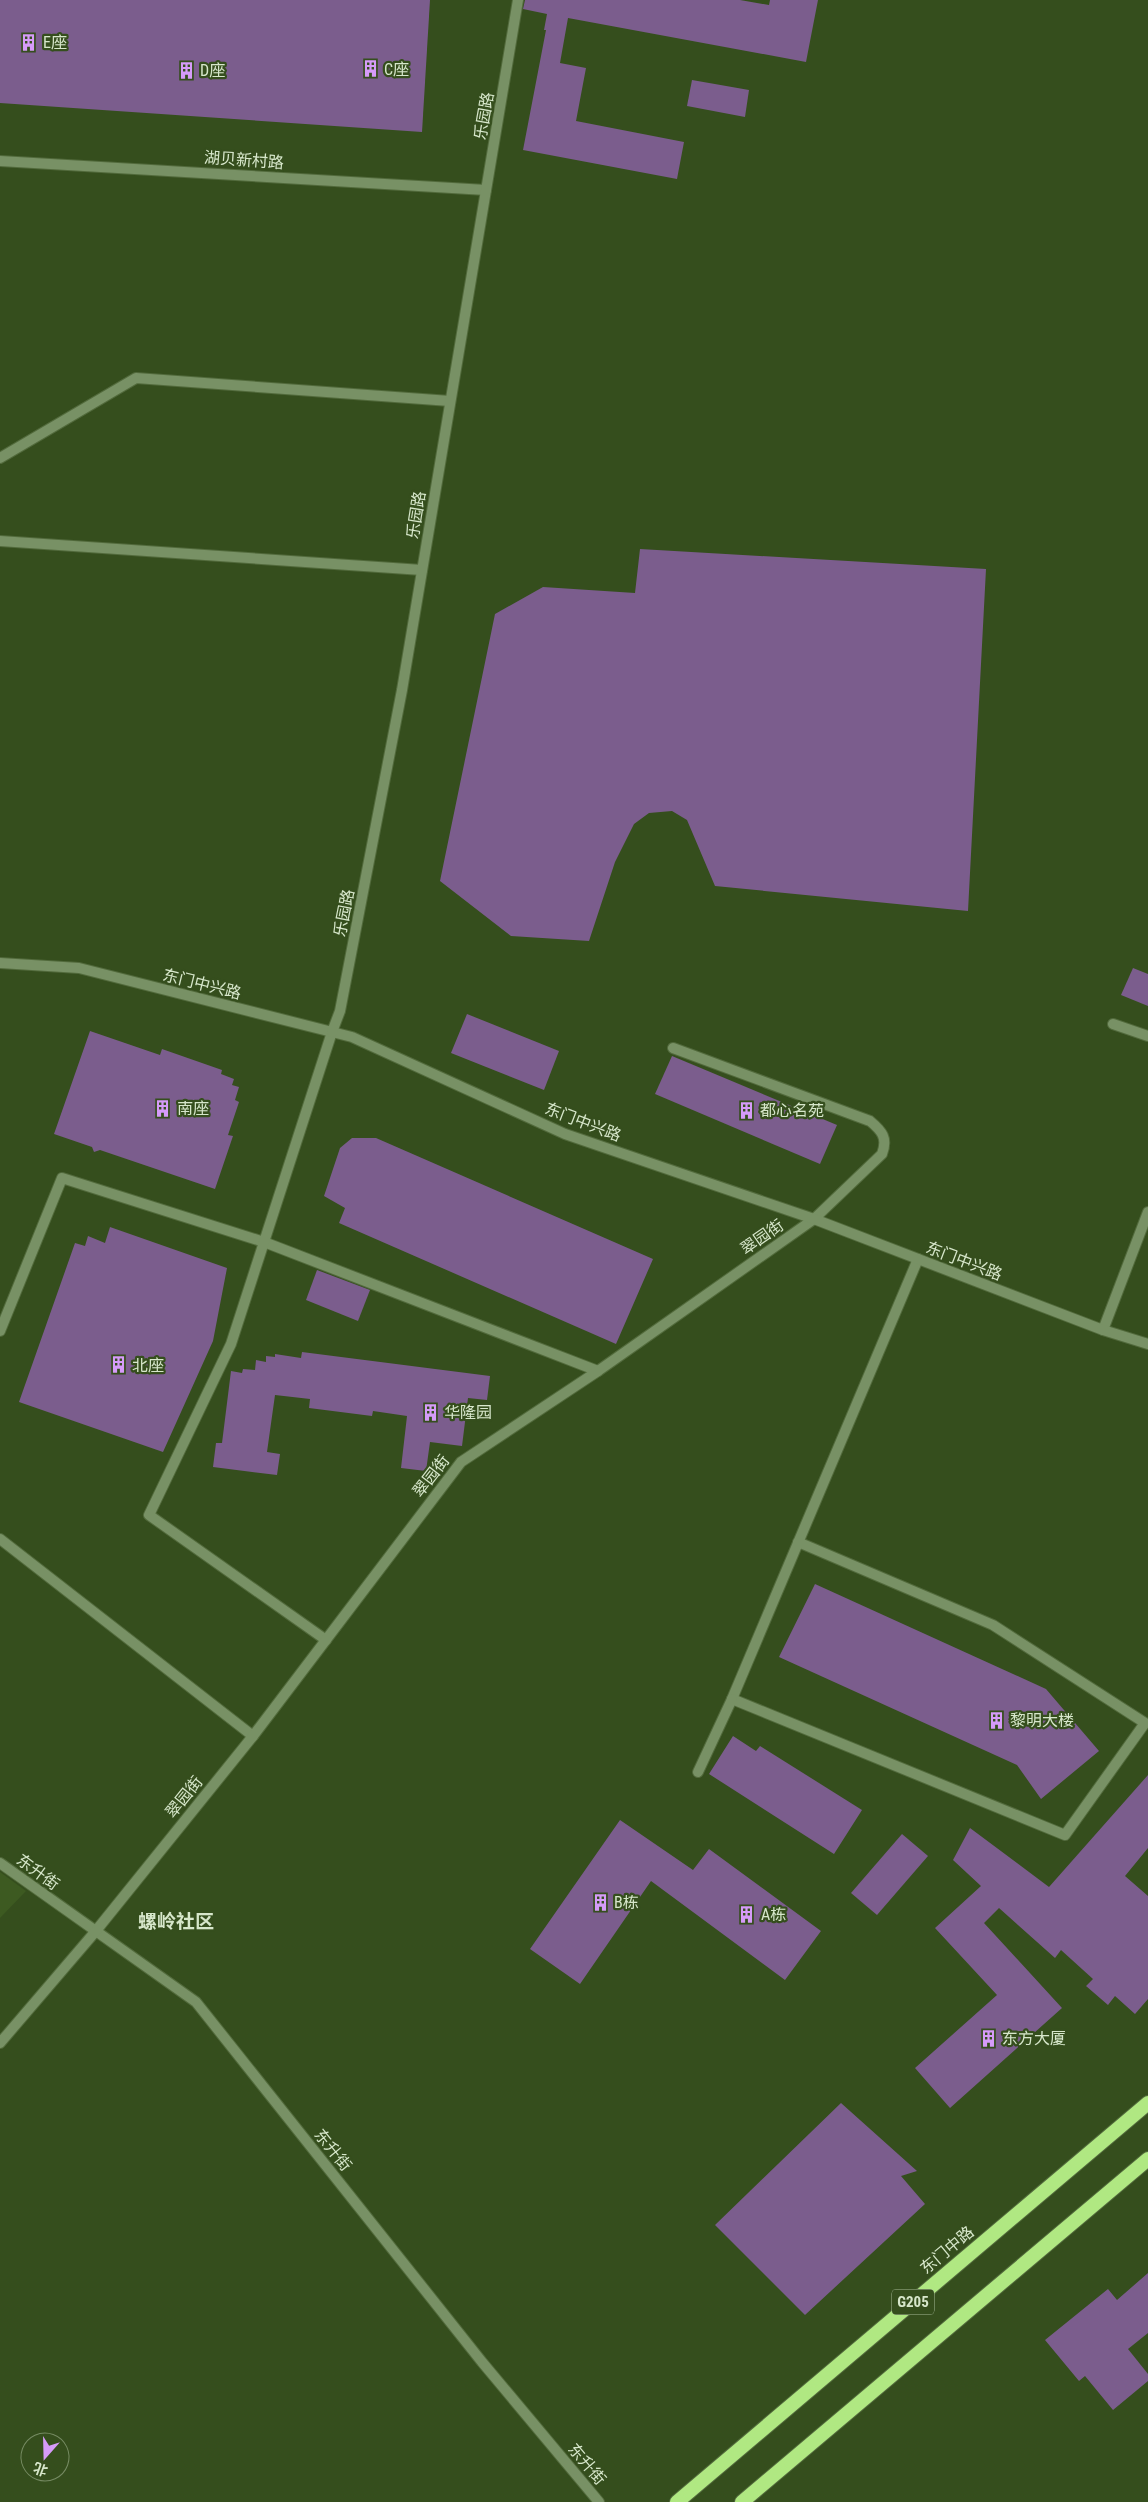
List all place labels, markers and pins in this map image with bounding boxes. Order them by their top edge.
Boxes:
building icon: E座 [19,32,39,52]
place label: E座 [43,33,67,52]
building icon: C座 [360,59,380,79]
building icon: D座 [176,60,196,80]
place label: C座 [384,60,409,79]
place label: D座 [200,61,225,80]
building icon: 南座 [153,1098,173,1118]
place label: 南座 [177,1099,209,1118]
building icon: 都心名苑 [736,1100,756,1120]
place label: 都心名苑 [760,1101,824,1120]
building icon: 北座 [108,1355,128,1375]
place label: 北座 [132,1356,164,1375]
building icon: 华隆园 [420,1402,440,1422]
place label: 华隆园 [444,1403,492,1422]
building icon: 黎明大楼 [986,1710,1006,1730]
place label: 黎明大楼 [1010,1711,1074,1730]
building icon: B栋 [590,1892,610,1912]
place label: B栋 [614,1893,639,1912]
building icon: A栋 [737,1904,757,1924]
place label: A栋 [761,1905,786,1924]
building icon: 东方大厦 [978,2028,998,2048]
place label: 东方大厦 [1002,2029,1066,2048]

